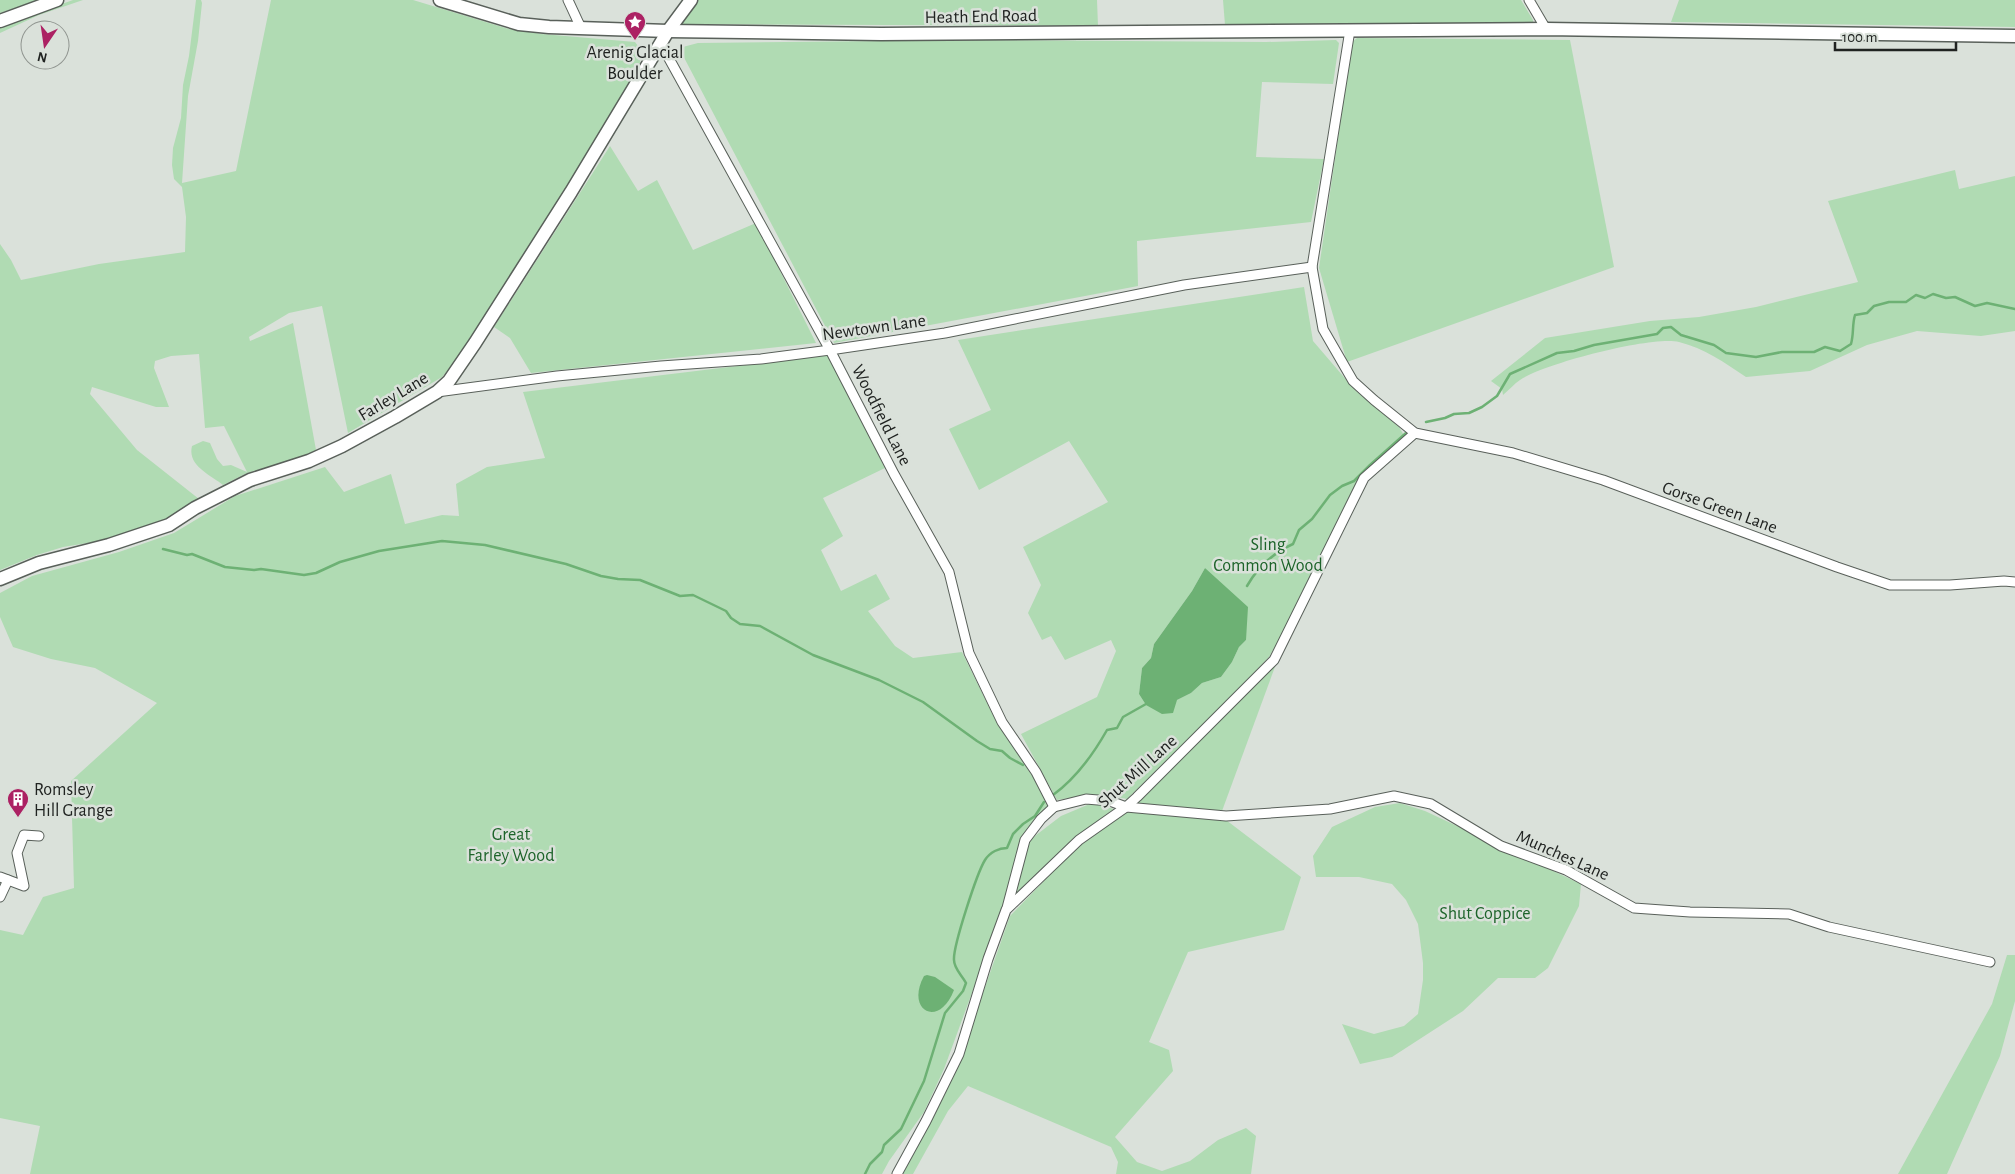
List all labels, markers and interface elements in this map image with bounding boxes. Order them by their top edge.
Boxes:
street label: Heath End Road [925,7,1037,27]
place icon: Arenig Glacial Boulder [623,10,647,41]
north arrow [20,20,70,70]
scale bar [1835,20,1956,52]
text: 100 m [1842,30,1877,45]
place label: Arenig Glacial Boulder [586,44,684,83]
text: N [36,49,49,65]
street label: Newtown Lane [821,312,927,344]
street label: Woodfield Lane [848,362,914,469]
street label: Farley Lane [356,369,432,425]
street label: Gorse Green Lane [1660,479,1780,537]
park label: Sling Common Wood [1213,536,1323,575]
street label: Shut Mill Lane [1095,732,1181,812]
place label: Romsley Hill Grange [34,781,113,820]
building icon: Romsley Hill Grange [6,787,30,818]
park label: Great Farley Wood [468,826,554,865]
street label: Munches Lane [1513,827,1612,884]
park label: Shut Coppice [1439,905,1531,923]

